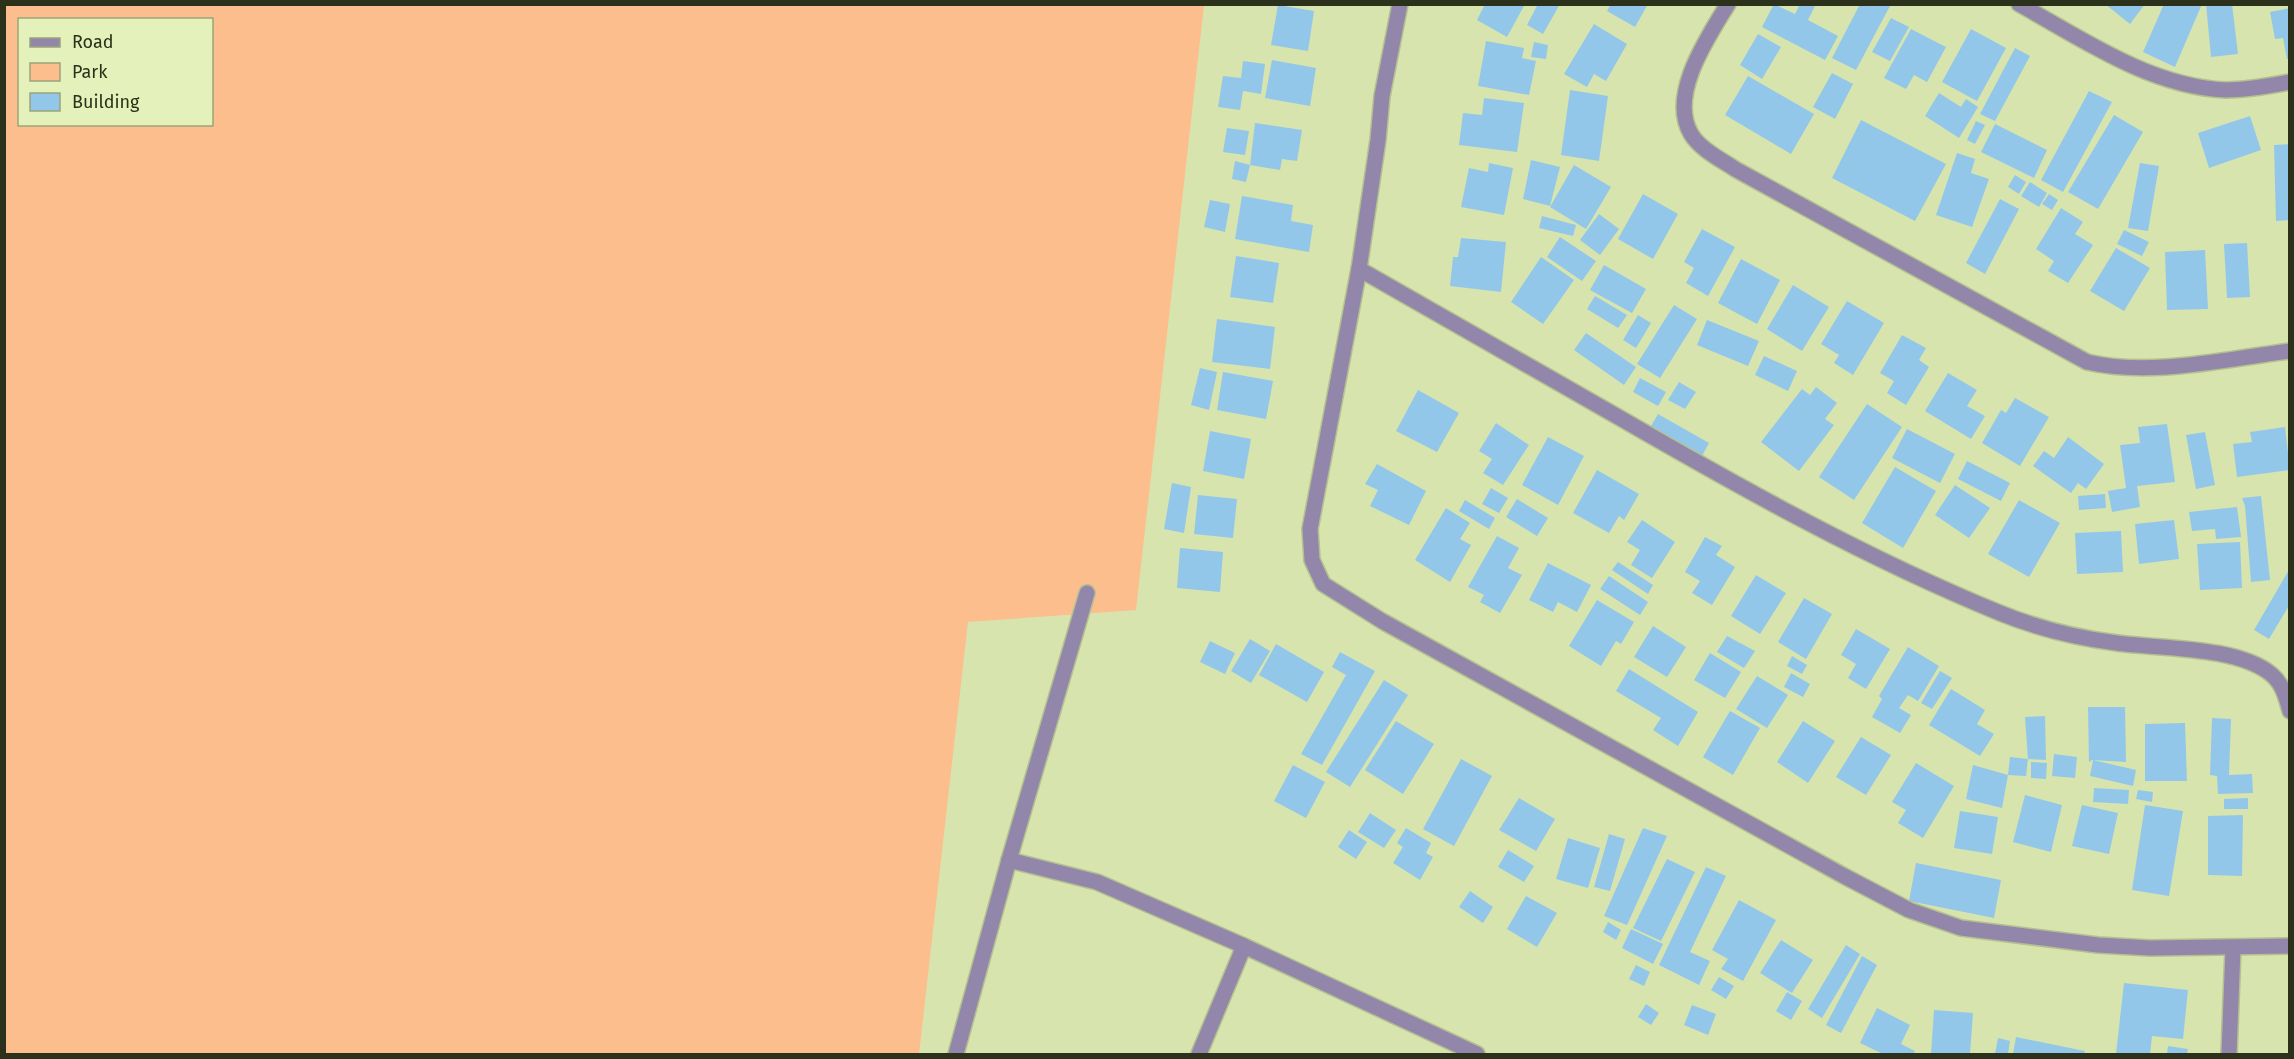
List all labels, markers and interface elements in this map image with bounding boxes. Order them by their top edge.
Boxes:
legend [18,18,213,126]
text: Road [72,31,114,53]
text: Park [72,61,108,83]
text: Building [72,91,140,113]

